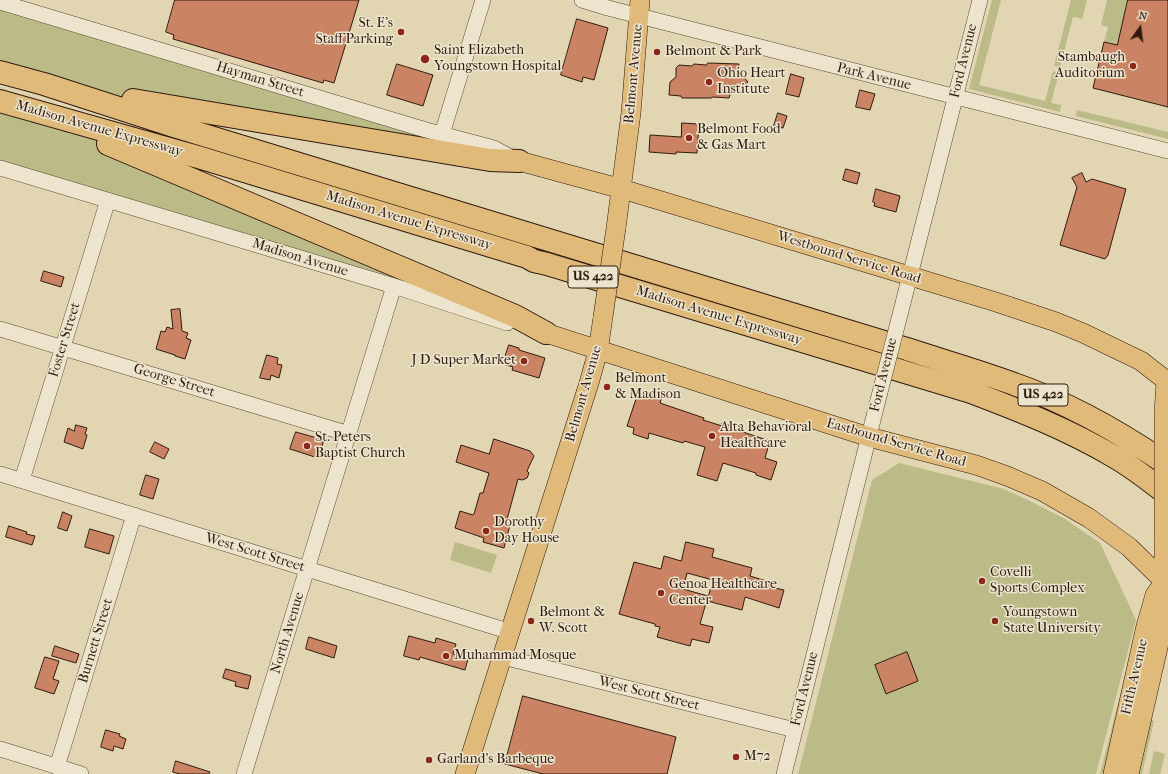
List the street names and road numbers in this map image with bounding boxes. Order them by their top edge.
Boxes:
street label: Ford Avenue [947,22,981,100]
street label: Belmont Avenue [621,24,647,124]
street label: Hayman Street [214,59,306,101]
street label: Park Avenue [835,60,913,94]
street label: Madison Avenue Expressway [14,97,184,161]
street label: Madison Avenue Expressway [324,188,494,254]
street label: Westbound Service Road [775,228,923,288]
street label: Madison Avenue [250,235,350,281]
road number: US 422 [568,266,618,288]
street label: Madison Avenue Expressway [634,283,804,349]
street label: Foster Street [46,300,84,380]
street label: Ford Avenue [867,336,901,414]
street label: Belmont Avenue [562,344,606,444]
street label: George Street [131,361,217,401]
road number: US 422 [1018,384,1068,406]
street label: Eastbound Service Road [824,415,968,471]
street label: West Scott Street [203,530,307,576]
street label: North Avenue [268,590,308,676]
street label: Burnett Street [75,597,117,685]
street label: Fifth Avenue [1118,637,1152,717]
street label: Ford Avenue [788,650,822,728]
street label: West Scott Street [597,673,701,715]

